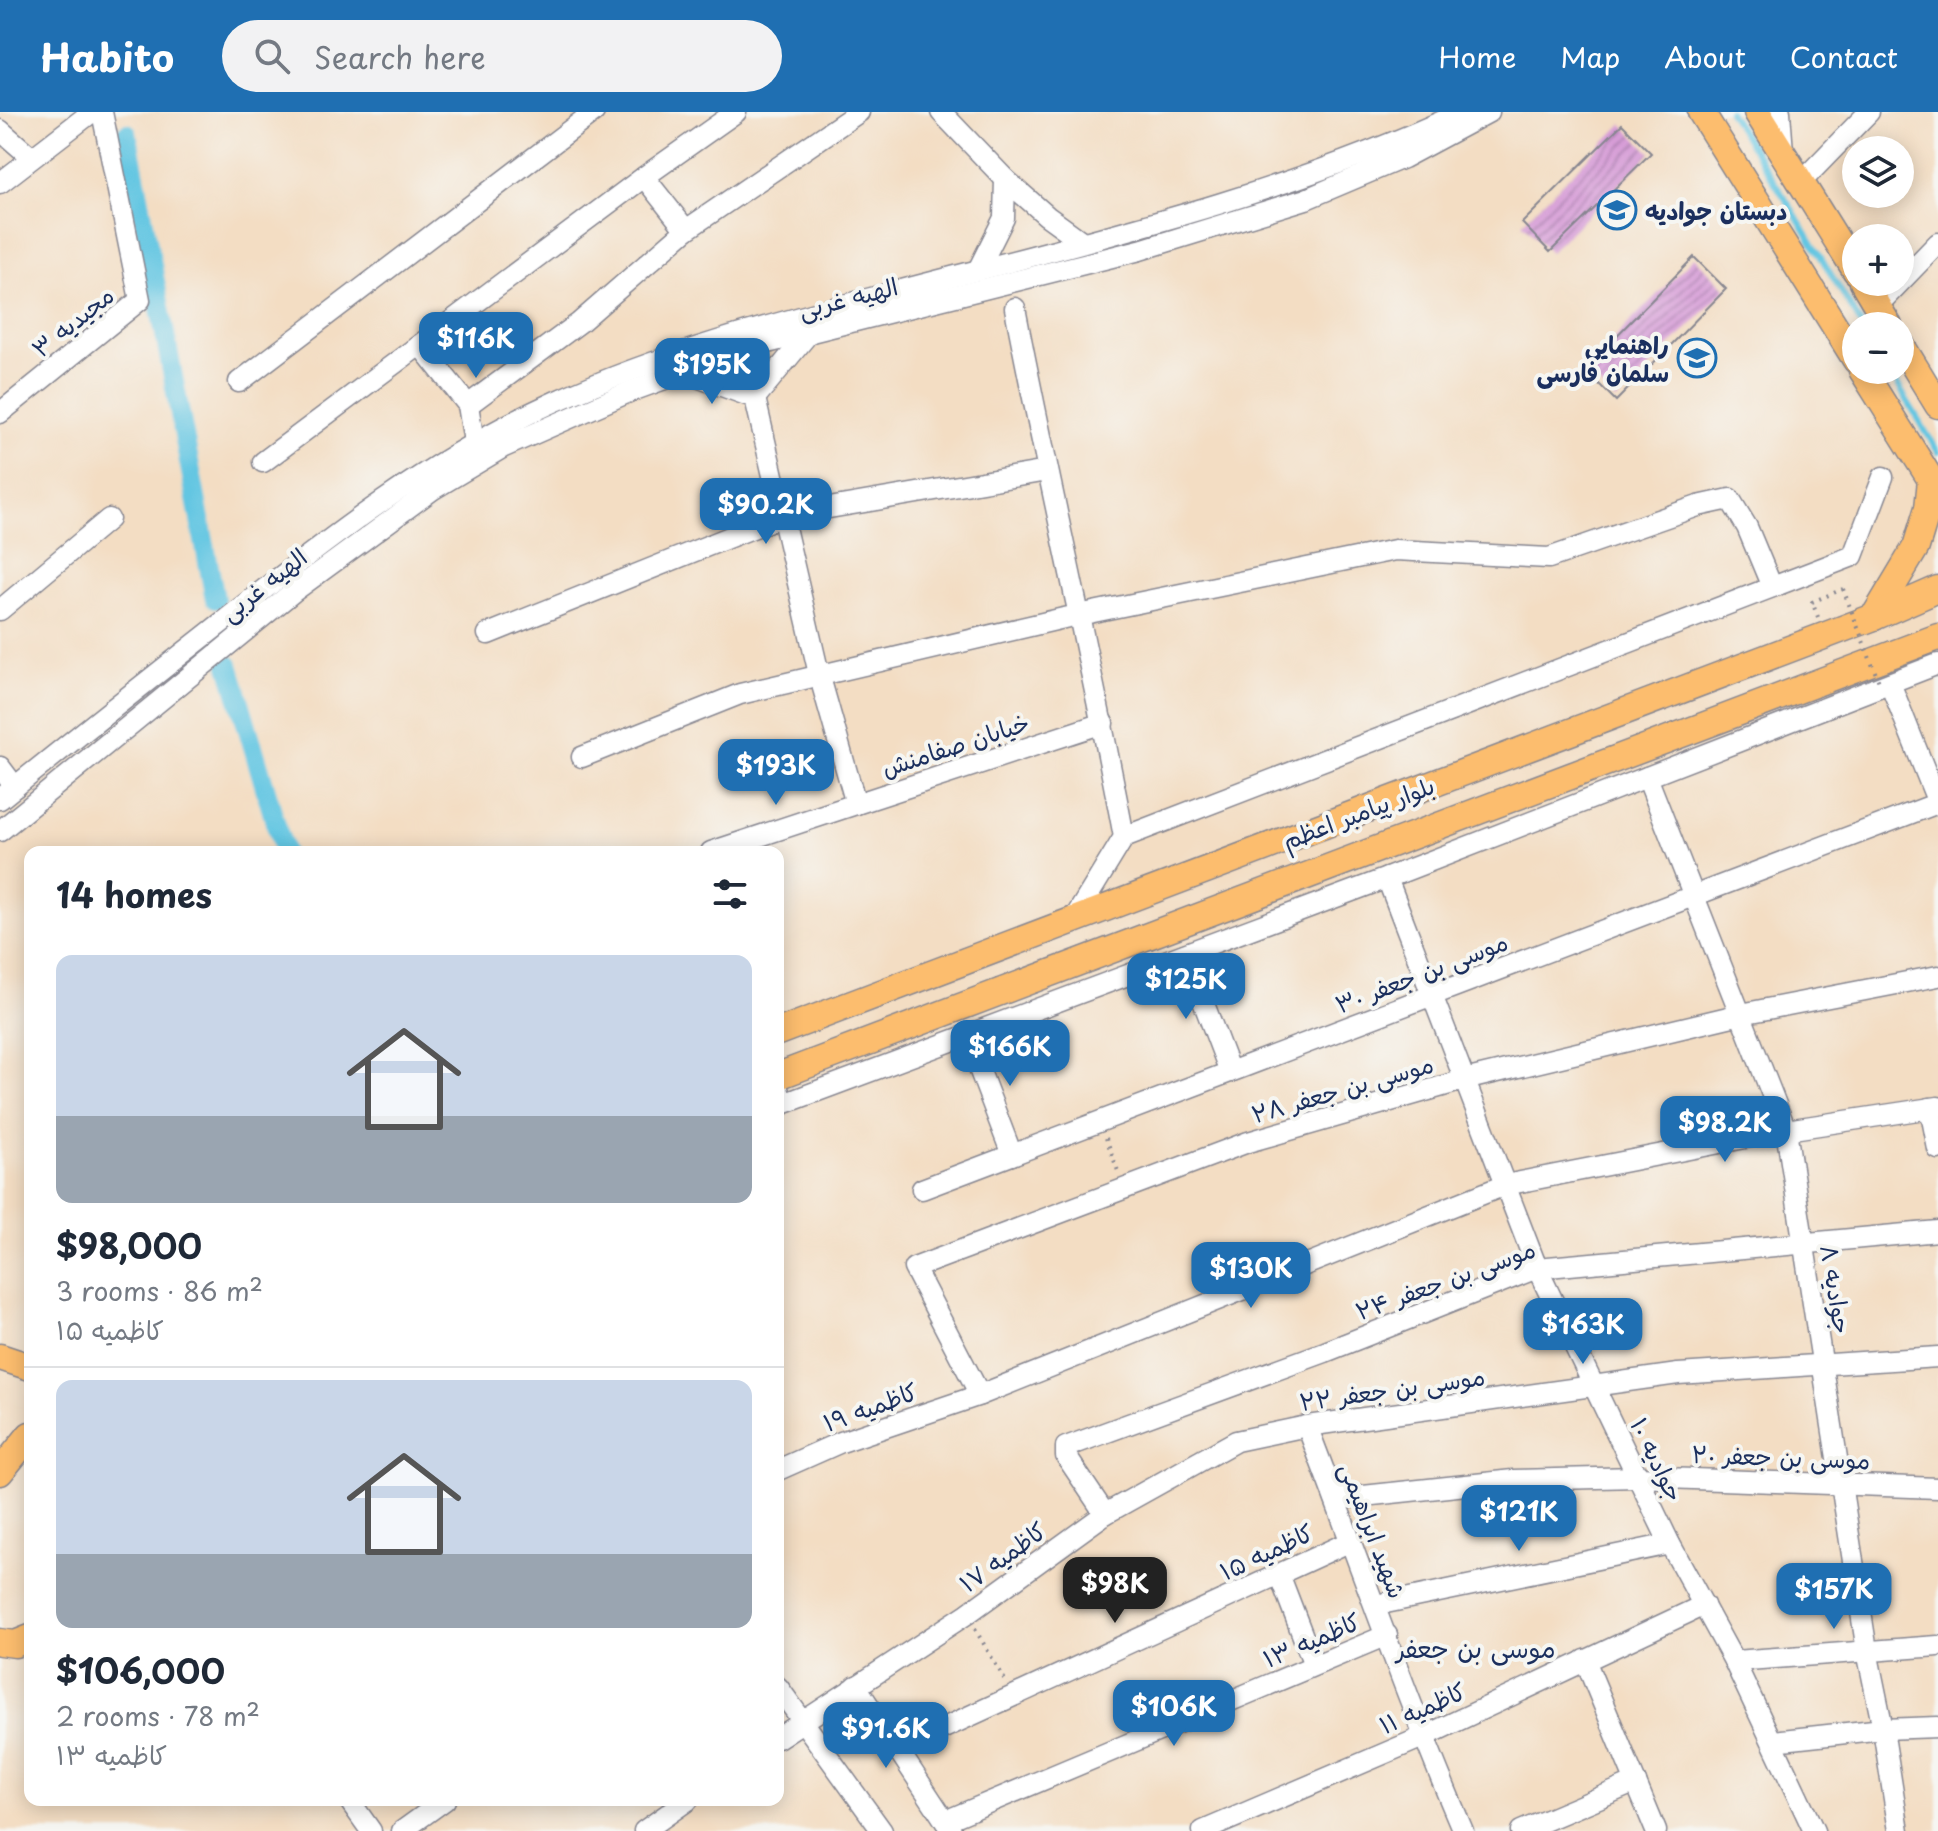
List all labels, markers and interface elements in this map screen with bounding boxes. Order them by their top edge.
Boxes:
search box [222,20,782,92]
text: Habito [40,28,174,85]
icon: search [250,34,294,78]
text: Search here [314,34,486,79]
text: Home [1438,35,1516,78]
text: Map [1560,35,1620,78]
text: About [1664,35,1746,78]
text: Contact [1790,35,1898,78]
map controls [1842,136,1914,384]
button: layers [1842,136,1914,208]
school or university icon: دبستان جوادیه [1596,189,1638,231]
place label: دبستان جوادیه [1645,192,1787,228]
button: + [1842,224,1914,296]
street label: الهیه غربی [794,267,902,327]
street label: مجیدیه ۳ [23,277,121,365]
pin: $116K [420,312,532,380]
button: − [1842,312,1914,384]
text: $116K [437,318,515,357]
place label: راهنمایی سلمان فارسی [1537,326,1669,390]
school or university icon: راهنمایی سلمان فارسی [1676,337,1718,379]
pin: $195K [656,338,768,406]
text: $195K [673,344,751,383]
pin: $90.2K [701,478,831,546]
text: $90.2K [718,484,814,523]
street label: الهیه غربی [212,539,314,629]
street label: خیابان صفامنش [876,703,1034,785]
pin: $193K [720,739,832,807]
text: $193K [736,745,816,784]
street label: بلوار پیامبر اعظم [1277,766,1440,859]
text: 14 homes [56,868,212,920]
icon: filters [708,872,752,916]
street label: موسی بن جعفر ۳۰ [1329,923,1513,1021]
pin: $125K [1130,953,1242,1021]
text: $125K [1145,959,1227,998]
icon: home [332,1007,476,1151]
pin: $166K [954,1020,1066,1088]
text: $166K [969,1026,1051,1065]
street label: موسی بن جعفر ۲۸ [1247,1045,1437,1131]
pin: $98.2K [1660,1096,1790,1164]
text: $98.2K [1678,1102,1772,1141]
text: $98,000 [56,1219,202,1271]
street label: موسی بن جعفر ۲۴ [1350,1230,1540,1328]
pin: $130K [1195,1242,1307,1310]
street label: جوادیه ۸ [1812,1242,1862,1336]
text: $130K [1209,1248,1293,1287]
text: 3 rooms · 86 m² [56,1271,263,1310]
pin: $163K [1527,1298,1639,1366]
text: $163K [1541,1304,1625,1343]
text: کاظمیه ۱۵ [56,1310,164,1349]
street label: موسی بن جعفر ۲۲ [1297,1357,1487,1419]
street label: کاظمیه ۱۹ [818,1372,922,1440]
street label: جوادیه ۱۰ [1622,1411,1694,1507]
icon: home [332,1432,476,1576]
street label: موسی بن جعفر ۲۰ [1691,1435,1871,1477]
street label: شهید ابراهیمی [1332,1457,1416,1603]
pin: $121K [1463,1485,1575,1553]
text: $121K [1480,1491,1558,1530]
street label: کاظمیه ۱۷ [951,1512,1053,1600]
street label: کاظمیه ۱۵ [1213,1514,1319,1588]
pin: $98K [1068,1557,1162,1625]
text: $98K [1081,1563,1149,1602]
pin: $157K [1778,1563,1890,1631]
text: $157K [1794,1569,1874,1608]
street label: کاظمیه ۱۳ [1257,1602,1365,1676]
district label: موسی بن جعفر [1394,1628,1556,1667]
text: $106,000 [56,1644,225,1696]
street label: کاظمیه ۱۱ [1373,1672,1471,1742]
pin: $106K [1118,1680,1230,1748]
text: $106K [1131,1686,1217,1725]
text: 2 rooms · 78 m² [56,1696,260,1735]
pin: $91.6K [821,1702,951,1770]
text: $91.6K [841,1708,931,1747]
text: کاظمیه ۱۳ [56,1735,167,1774]

